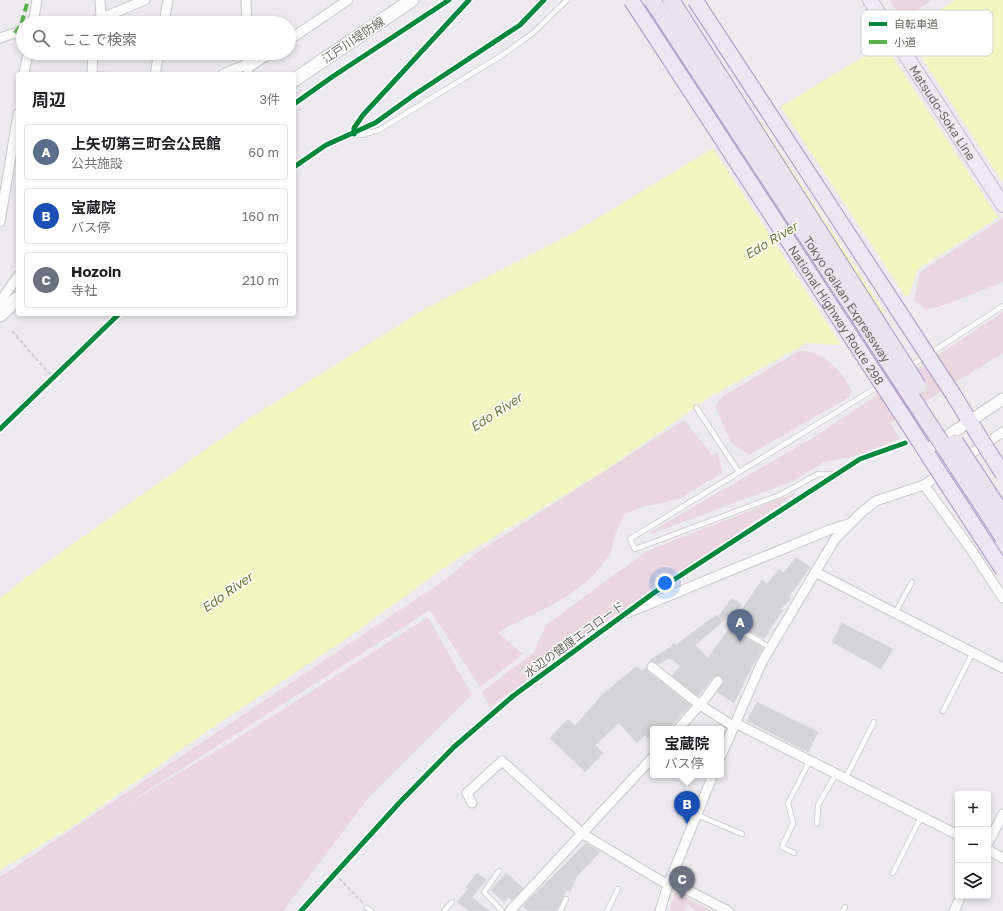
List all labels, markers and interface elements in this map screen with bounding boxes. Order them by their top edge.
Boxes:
legend [861,10,993,56]
street label: 江戸川堤防線 [319,14,387,66]
search box [16,16,296,60]
text: 自転車道 [894,17,938,30]
icon: search [30,27,52,49]
text: ここで検索 [62,30,137,48]
text: 小道 [894,35,916,48]
street label: Matsudo-Soka Line [907,62,979,163]
text: 周辺 [32,89,66,110]
text: 3件 [259,91,280,107]
text: 上矢切第三町会公民館 [71,134,221,152]
text: A [41,144,51,160]
text: 60 m [248,144,279,160]
text: 公共施設 [71,155,123,171]
text: 宝蔵院 [71,198,116,216]
text: B [41,208,51,224]
text: 160 m [242,208,279,224]
water label: Edo River [742,217,802,262]
text: バス停 [71,219,110,235]
street label: Tokyo Gaikan Expressway [801,233,894,365]
street label: National Highway Route 298 [786,242,888,387]
text: Hozoin [71,262,121,280]
text: C [41,272,51,288]
text: 210 m [242,272,279,288]
text: 寺社 [71,282,97,298]
water label: Edo River [467,388,527,435]
water label: Edo River [198,567,257,615]
your location [655,573,675,593]
street label: 水辺の健康エコロード [521,598,627,680]
pin: A [727,609,753,642]
popup [650,726,724,778]
text: 宝蔵院 [664,734,710,752]
text: バス停 [664,755,704,771]
pin: B [674,791,700,824]
map controls [955,791,991,899]
button: + [955,791,991,827]
button: − [955,827,991,863]
button: layers [955,863,991,899]
pin: C [669,866,695,899]

